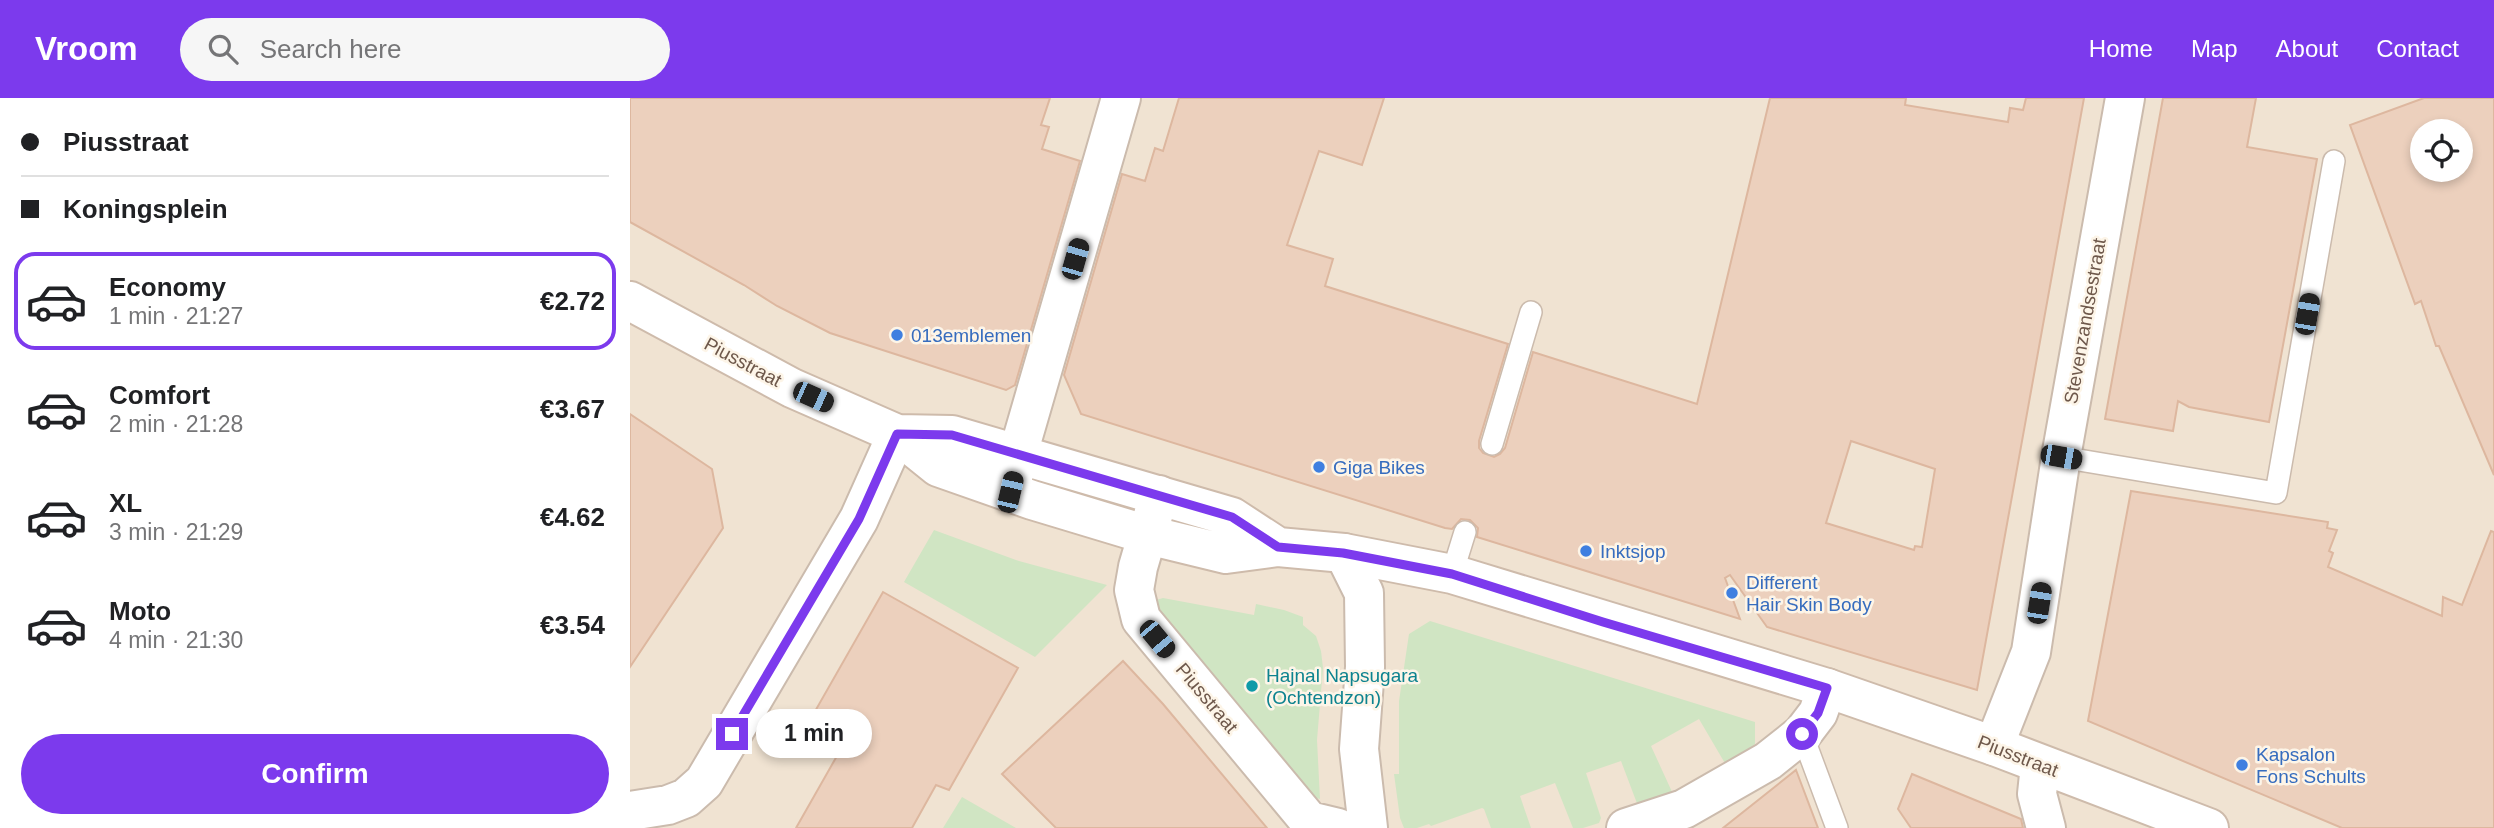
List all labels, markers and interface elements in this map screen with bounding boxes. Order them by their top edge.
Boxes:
search box [180,18,670,81]
text: Vroom [35,30,138,67]
icon: search [204,30,242,68]
text: Search here [260,34,401,64]
text: Home [2089,35,2153,62]
text: Map [2191,35,2238,62]
text: About [2276,35,2338,62]
text: Contact [2376,35,2459,62]
map controls [2410,119,2473,182]
button: locate [2410,119,2473,182]
text: Piusstraat [63,127,189,157]
text: Koningsplein [63,194,228,224]
car [1060,236,1091,282]
street label: Stevenzandsestraat [2060,236,2110,406]
icon: car [25,270,88,333]
text: Economy [109,272,226,302]
text: €2.72 [540,286,605,316]
car [2294,291,2321,337]
text: 1 min · 21:27 [109,303,243,329]
place label: 013emblemen [911,325,1031,346]
marker: 013emblemen [889,327,905,343]
street label: Piusstraat [701,333,786,391]
icon: car [25,378,88,441]
car [790,379,837,415]
text: Comfort [109,380,210,410]
text: €3.67 [540,394,605,424]
text: 2 min · 21:28 [109,411,243,437]
car [2039,443,2084,471]
place label: Giga Bikes [1333,457,1425,478]
marker: Giga Bikes [1311,459,1327,475]
car [996,469,1025,515]
icon: car [25,486,88,549]
text: XL [109,488,142,518]
text: €4.62 [540,502,605,532]
text: 3 min · 21:29 [109,519,243,545]
place label: Inktsjop [1600,541,1665,562]
marker: Inktsjop [1578,543,1594,559]
place label: Different Hair Skin Body [1746,572,1872,615]
car [2026,581,2053,625]
marker: Different Hair Skin Body [1724,585,1740,601]
icon: car [25,594,88,657]
text: Moto [109,596,171,626]
text: €3.54 [540,610,605,640]
car [1136,616,1179,662]
text: 4 min · 21:30 [109,627,243,653]
street label: Piusstraat [1172,659,1243,738]
place label: Hajnal Napsugara (Ochtendzon) [1266,665,1419,708]
marker: Hajnal Napsugara (Ochtendzon) [1244,678,1260,694]
callout: 1 min [756,710,872,758]
route end [716,718,748,750]
route start [1786,718,1818,750]
text: 1 min [784,720,844,746]
street label: Piusstraat [1975,731,2062,781]
button: Confirm [21,734,609,814]
place label: Kapsalon Fons Schults [2256,744,2366,787]
marker: Kapsalon Fons Schults [2234,757,2250,773]

